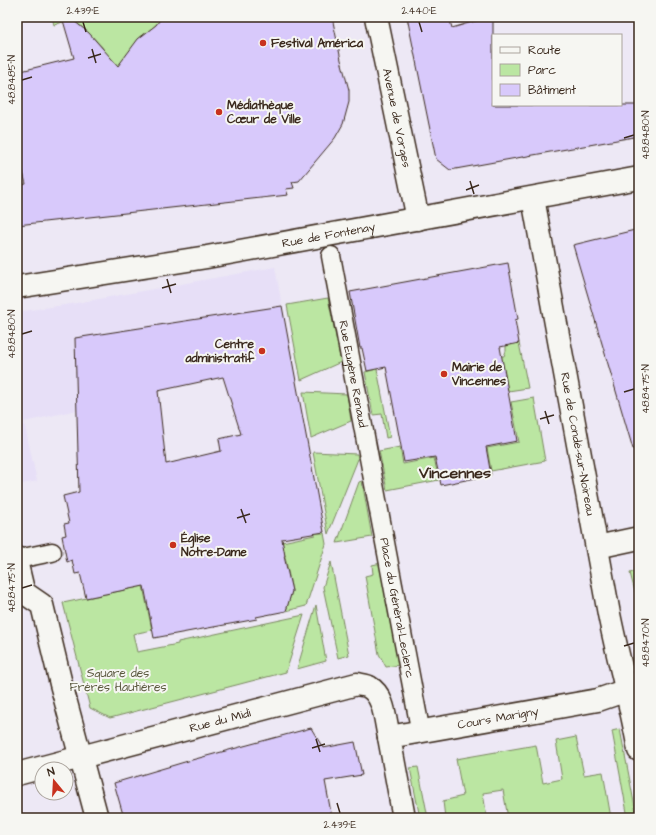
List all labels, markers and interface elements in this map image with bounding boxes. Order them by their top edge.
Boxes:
text: 2.439°E [67,4,99,18]
text: 2.440°E [401,4,437,18]
legend [492,34,622,106]
place label: Festival América [271,35,364,52]
marker: Festival América [258,38,268,48]
text: Route [528,42,561,59]
text: 48.8485°N [5,55,19,105]
text: Parc [528,62,556,79]
street label: Avenue de Vorges [378,67,415,169]
text: Bâtiment [528,82,576,99]
place label: Médiathèque Cœur de Ville [227,97,302,128]
marker: Médiathèque Cœur de Ville [214,107,224,117]
text: 48.8480°N [639,110,653,160]
street label: Rue de Fontenay [281,218,377,252]
text: 48.8480°N [5,309,19,359]
street label: Rue Eugène Renaud [334,319,371,429]
place label: Centre administratif [184,336,255,367]
marker: Centre administratif [257,346,267,356]
place label: Mairie de Vincennes [451,359,506,390]
text: 48.8475°N [639,364,653,414]
marker: Mairie de Vincennes [439,369,449,379]
street label: Rue de Condé-sur-Noireau [556,371,599,517]
district label: Vincennes [418,462,491,484]
place label: Église Notre-Dame [181,530,247,561]
street label: Place du Général-Leclerc [375,536,418,680]
marker: Église Notre-Dame [168,540,178,550]
text: 48.8475°N [5,563,19,613]
text: 48.8470°N [639,619,653,667]
park label: Square des Frères Hautières [69,665,167,696]
street label: Cours Marigny [456,703,540,734]
street label: Rue du Midi [188,704,253,737]
north arrow [34,761,74,801]
text: N [45,764,57,780]
text: 2.439°E [324,818,356,832]

